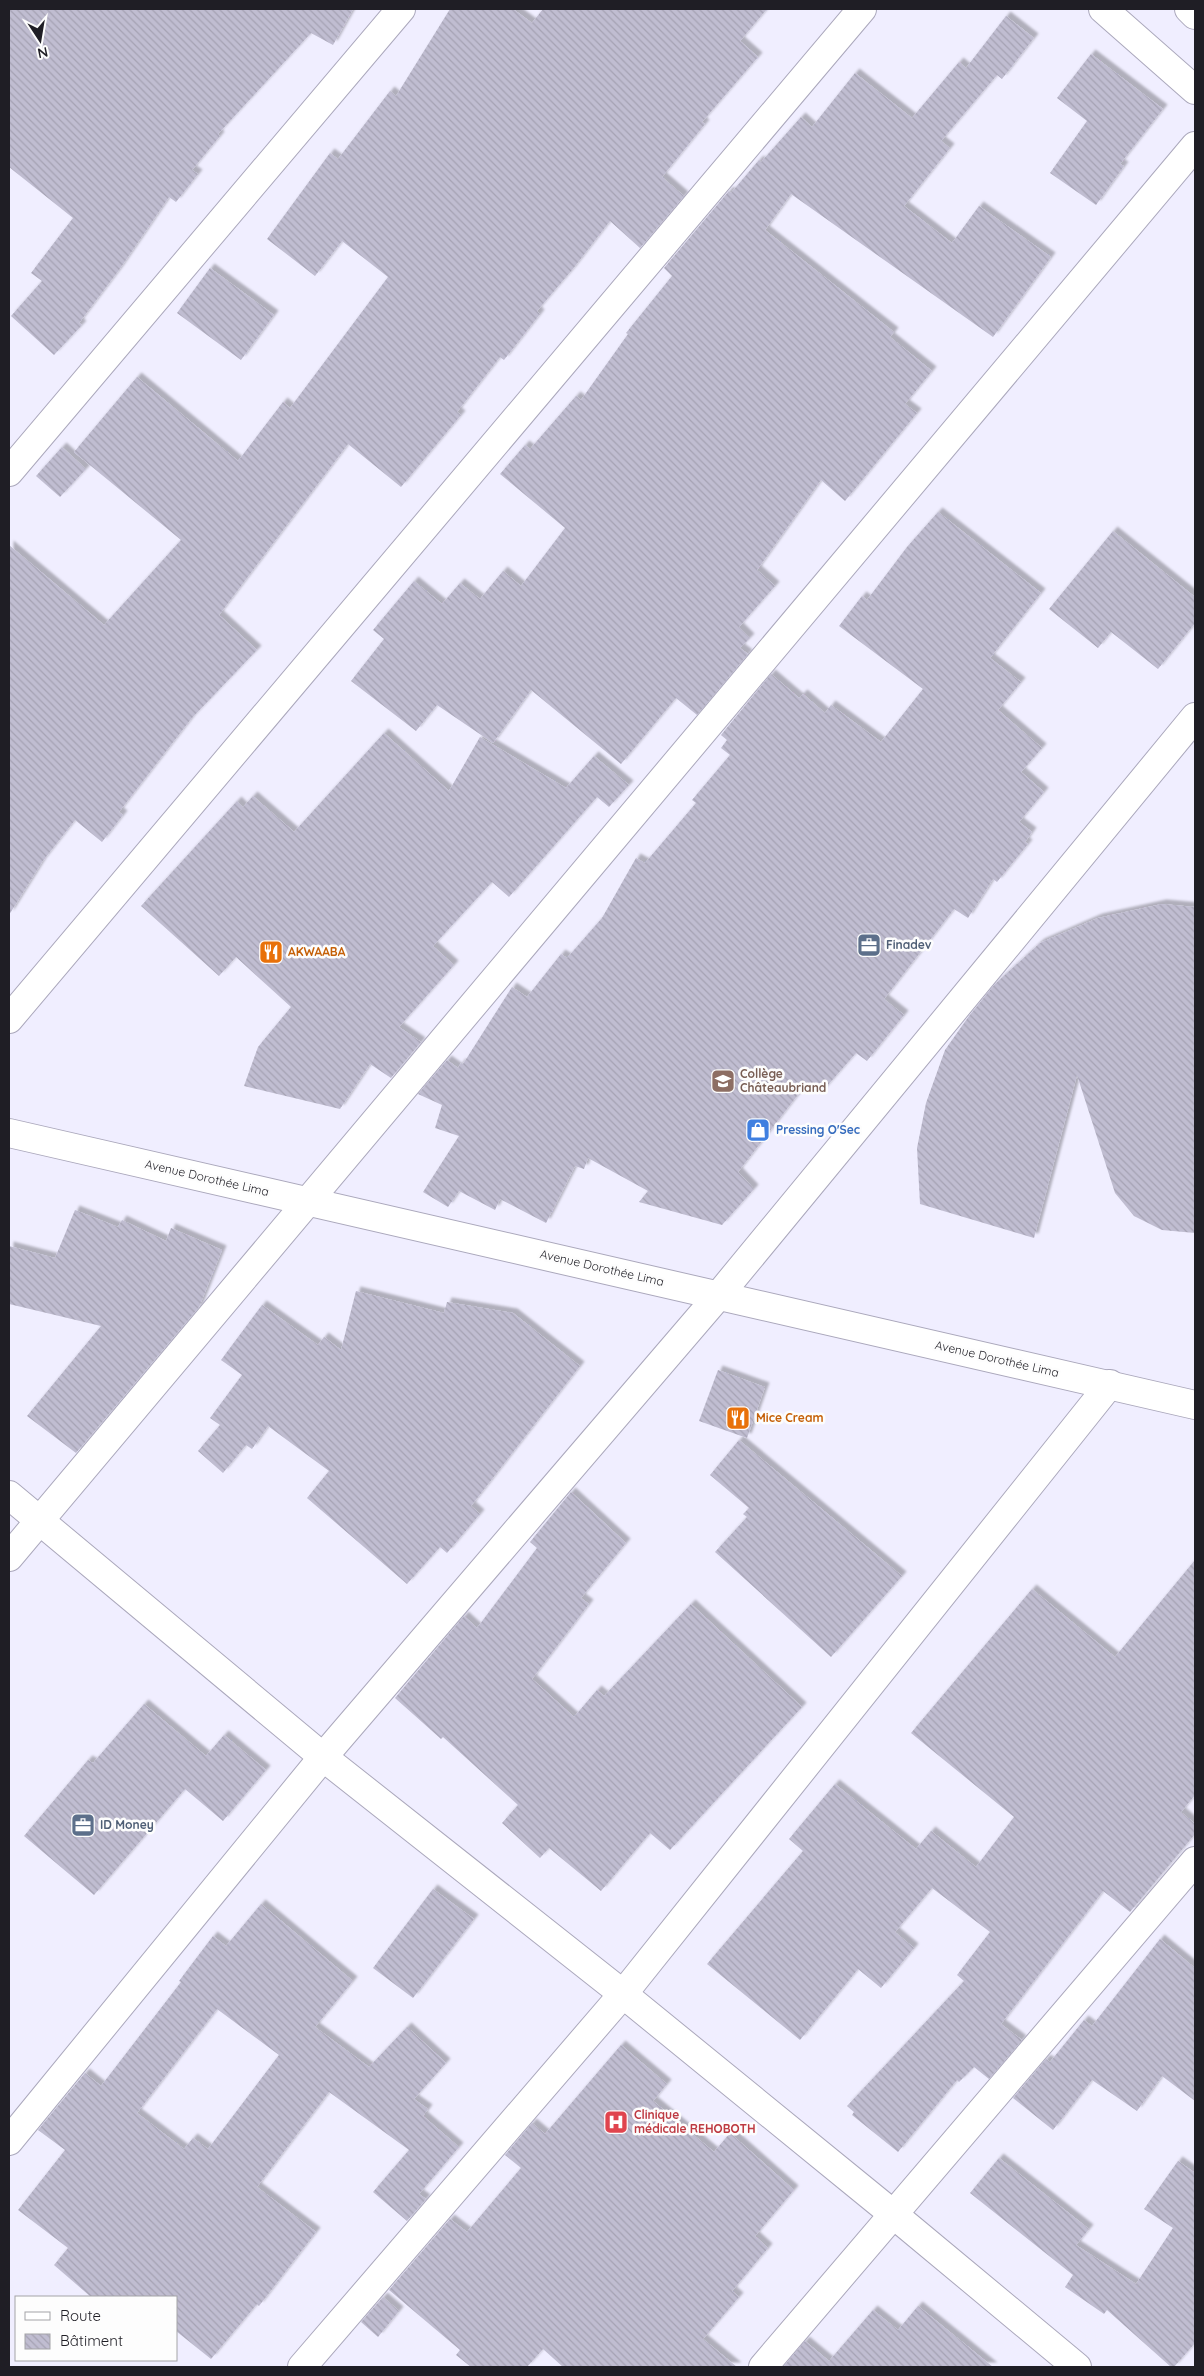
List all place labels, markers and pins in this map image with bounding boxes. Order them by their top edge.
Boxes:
office icon: Finadev [856,932,882,958]
place label: Finadev [886,937,932,952]
restaurant icon: AKWAABA [258,939,284,965]
place label: AKWAABA [288,944,346,959]
place label: Collège Châteaubriand [740,1066,826,1095]
school or university icon: Collège Châteaubriand [710,1068,736,1094]
shop icon: Pressing O'Sec [745,1117,771,1143]
place label: Pressing O'Sec [776,1122,860,1137]
restaurant icon: Mice Cream [725,1405,751,1431]
place label: Mice Cream [756,1410,824,1425]
office icon: ID Money [70,1812,96,1838]
place label: ID Money [100,1817,154,1832]
place label: Clinique médicale REHOBOTH [634,2107,756,2136]
hospital icon: Clinique médicale REHOBOTH [603,2109,629,2135]

